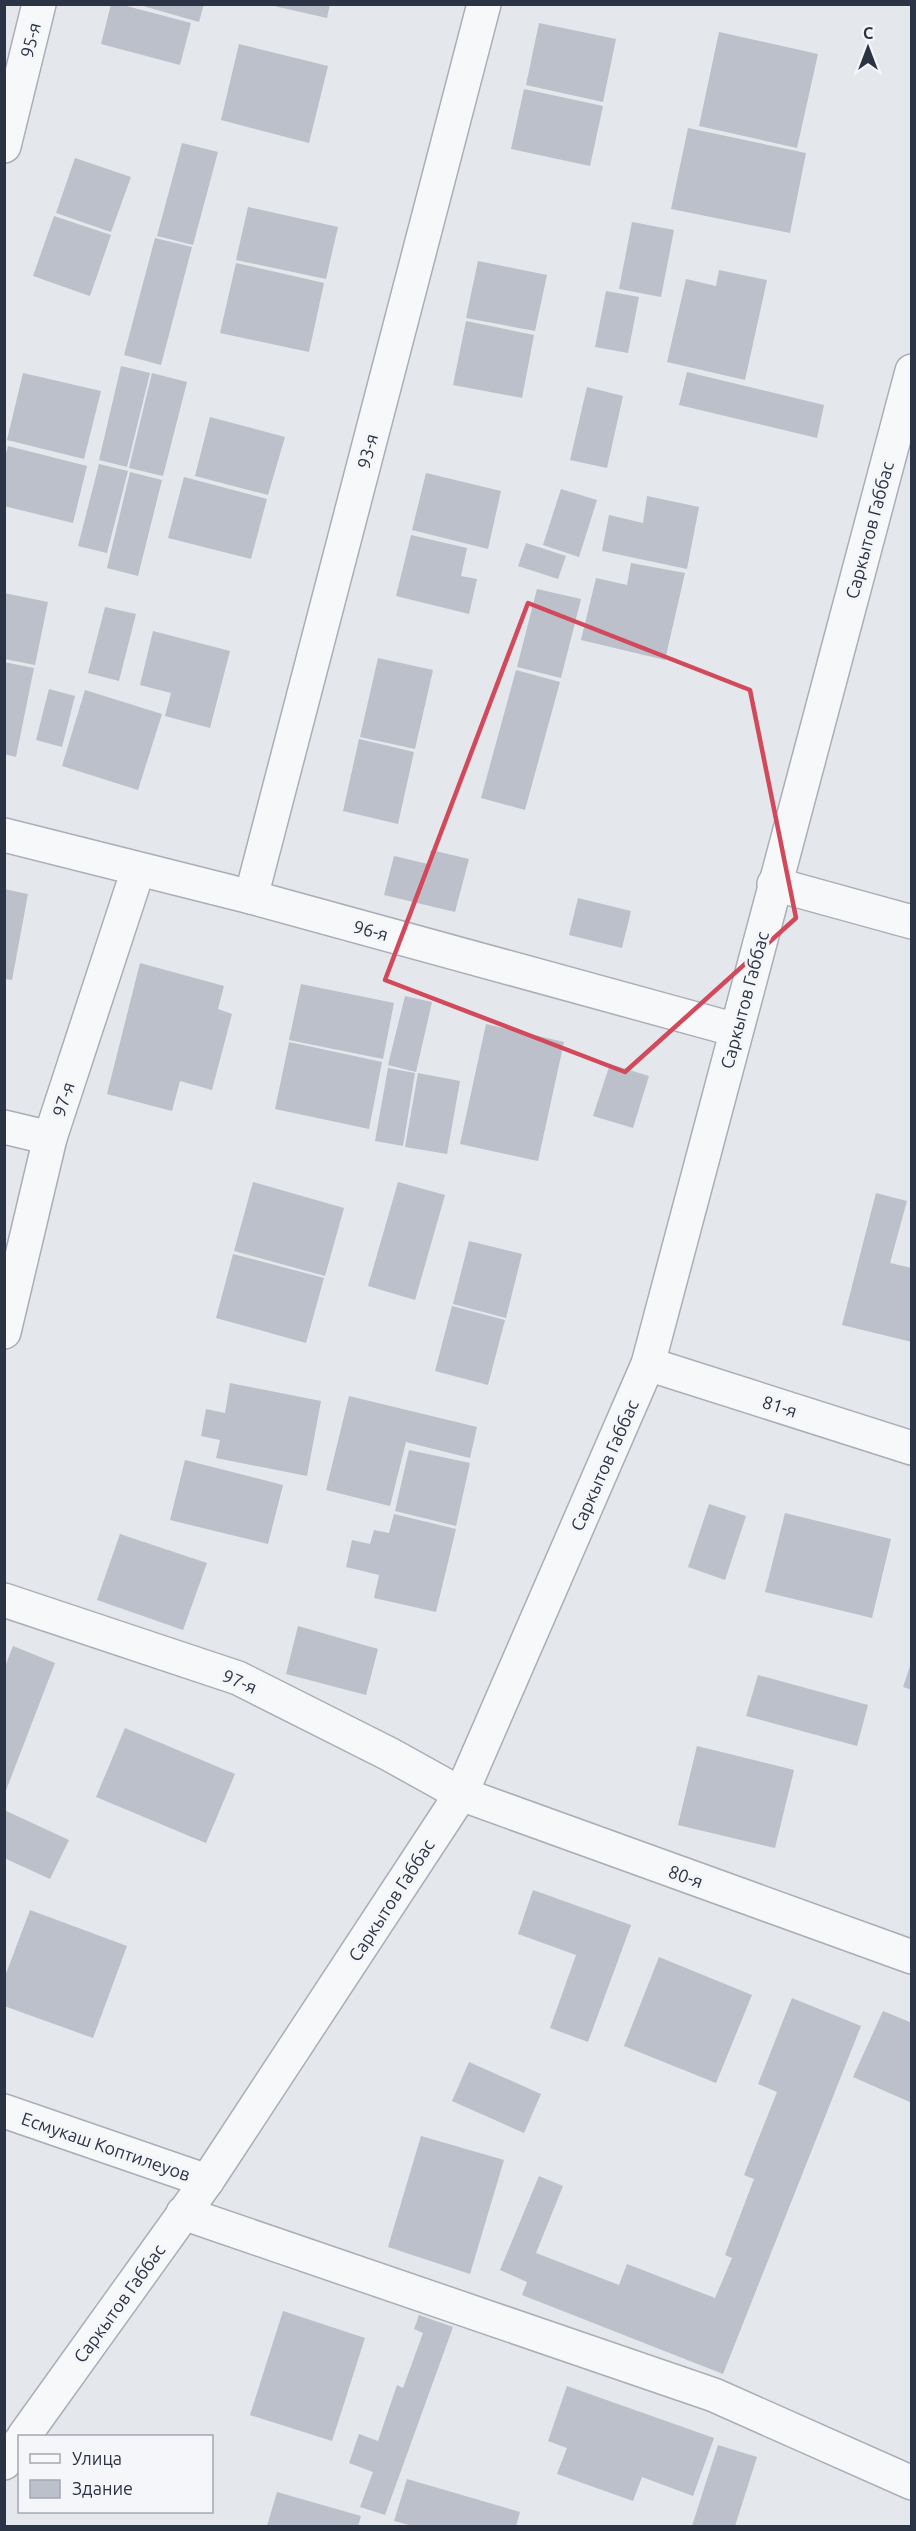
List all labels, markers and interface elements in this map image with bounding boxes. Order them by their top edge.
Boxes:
north arrow [838,18,898,78]
street label: 95-я [16,20,44,60]
text: С [863,24,873,42]
street label: 93-я [353,431,381,471]
street label: Саркытов Габбас [841,459,897,601]
street label: 96-я [351,916,391,944]
street label: Саркытов Габбас [716,929,772,1071]
street label: 97-я [48,1079,78,1119]
street label: 81-я [760,1391,800,1421]
street label: Саркытов Габбас [566,1396,642,1534]
street label: 97-я [220,1665,260,1697]
street label: Саркытов Габбас [344,1835,438,1965]
street label: 80-я [666,1861,706,1891]
street label: Есмукаш Коптилеуов [19,2108,193,2184]
street label: Саркытов Габбас [69,2240,169,2366]
legend [18,2435,213,2513]
text: Улица [72,2448,122,2468]
text: Здание [72,2478,133,2498]

